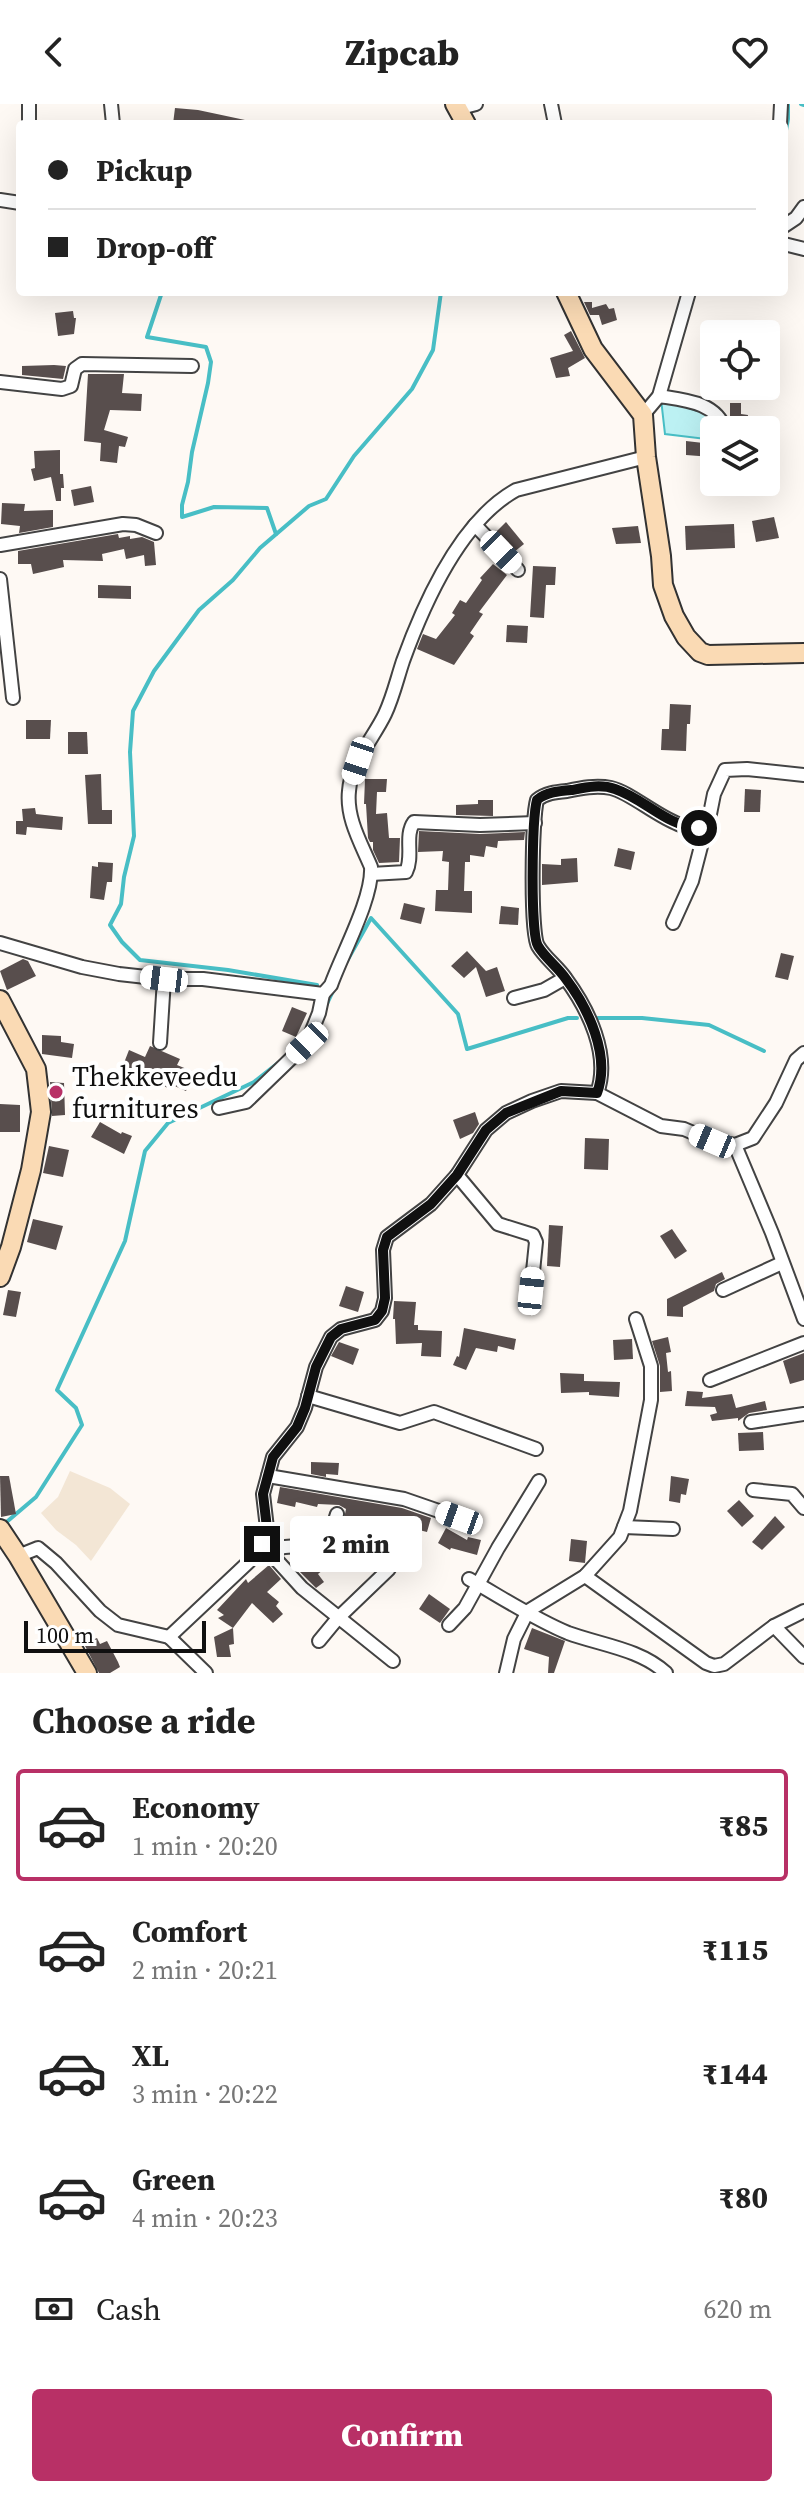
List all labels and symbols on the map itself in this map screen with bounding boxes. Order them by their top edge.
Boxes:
car [476,526,526,578]
car [339,734,377,788]
route start [681,810,717,846]
car [139,964,189,994]
car [281,1018,333,1068]
place label: Thekkeveedu furnitures [72,1057,238,1127]
marker: Thekkeveedu furnitures [47,1083,65,1101]
car [685,1121,739,1161]
car [517,1266,545,1316]
car [432,1499,486,1537]
callout: 2 min [290,1516,422,1572]
route end [244,1526,280,1562]
scale bar [24,1617,206,1653]

